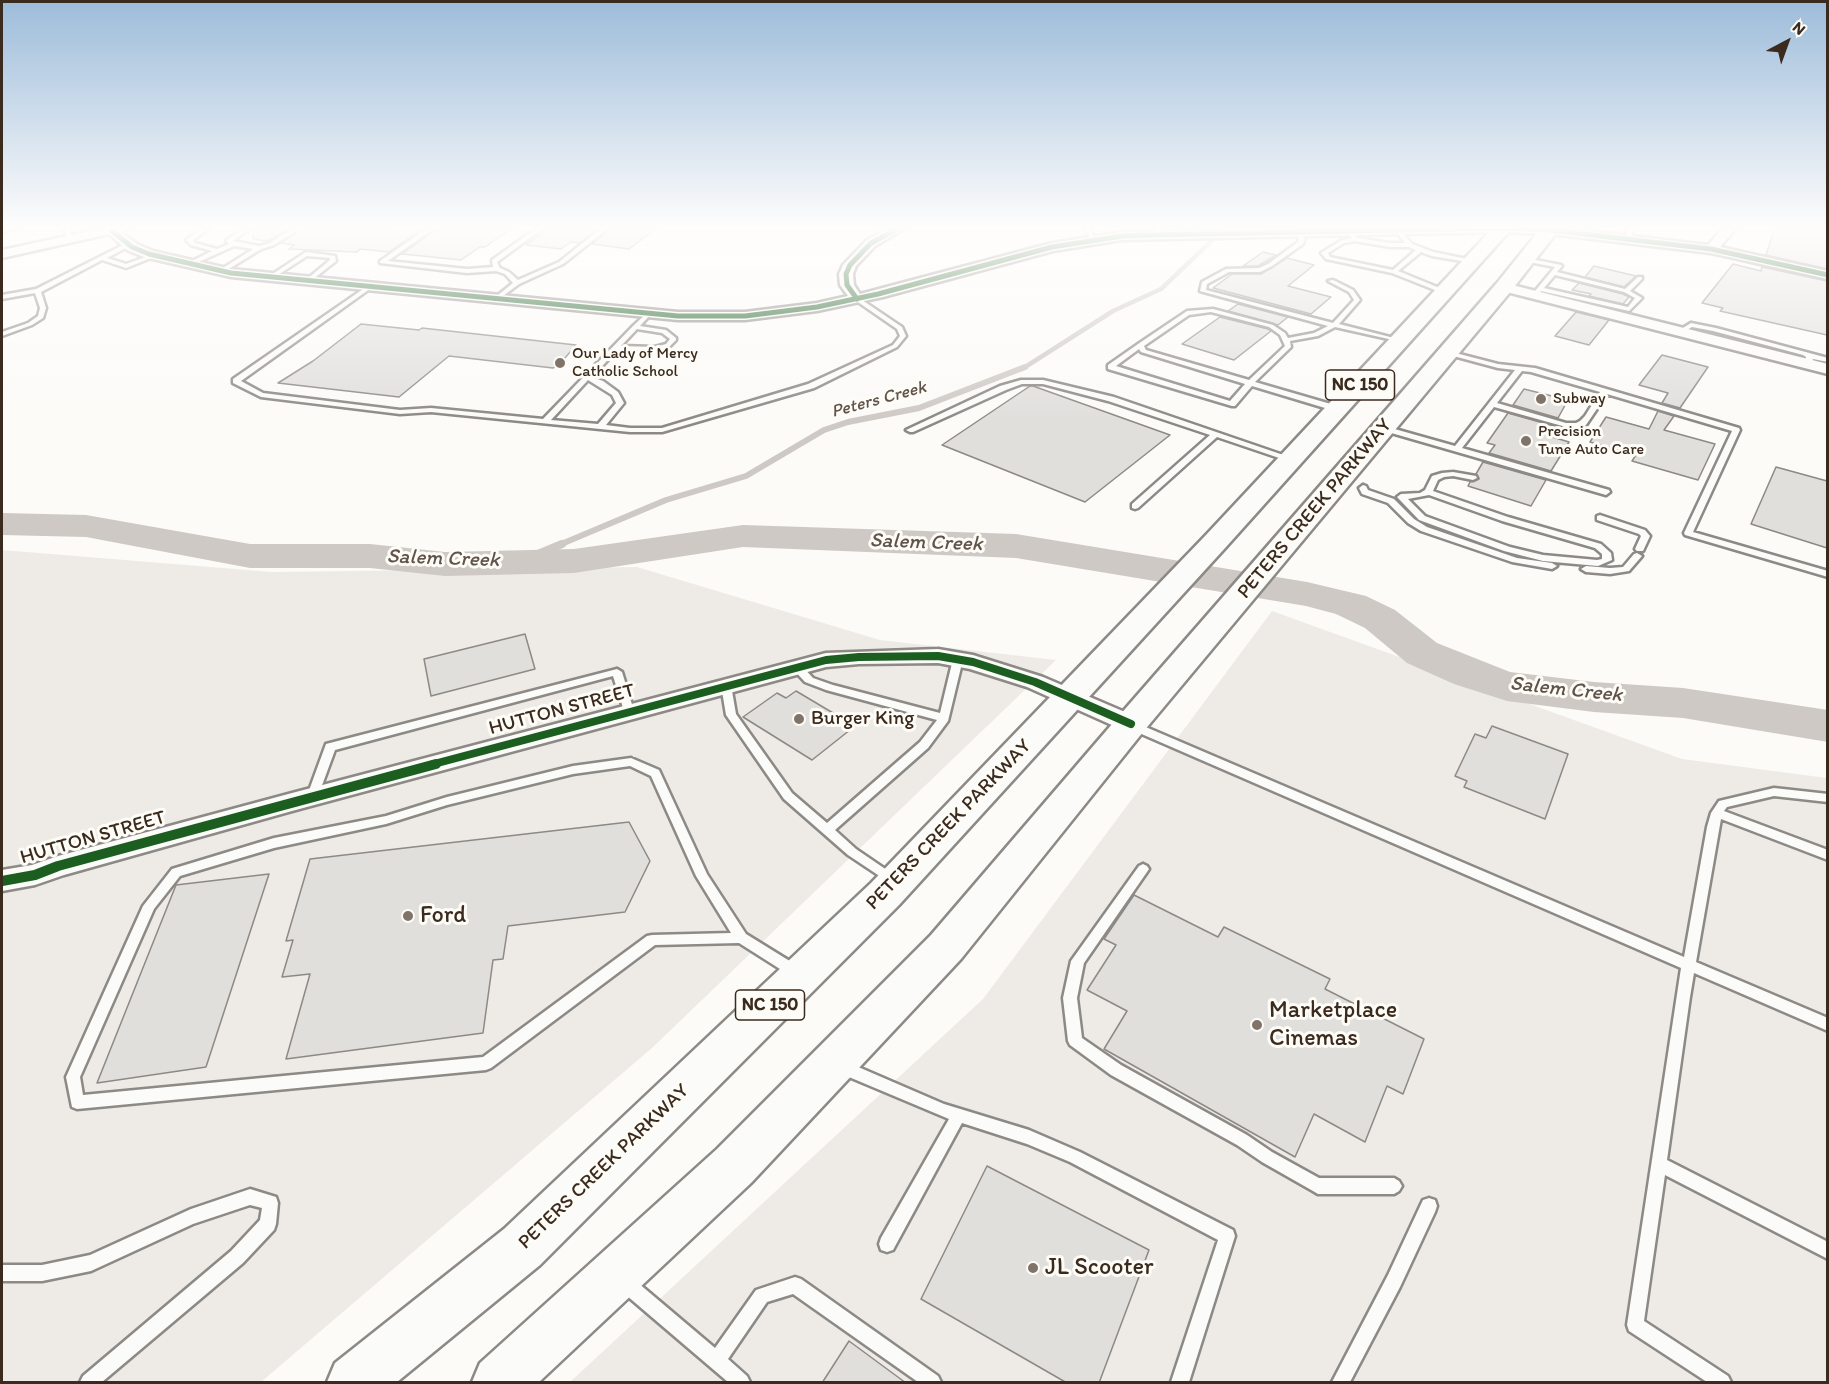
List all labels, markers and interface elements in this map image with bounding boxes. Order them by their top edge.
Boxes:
north arrow [1757,12,1817,72]
text: N [1789,17,1809,39]
place label: Our Lady of Mercy Catholic School [572,344,698,382]
marker: Our Lady of Mercy Catholic School [553,356,567,370]
road number: NC 150 [1326,370,1394,400]
water label: Peters Creek [829,377,929,423]
place label: Subway [1553,389,1605,409]
marker: Subway [1534,392,1548,406]
street label: PETERS CREEK PARKWAY [1233,414,1397,604]
place label: Precision Tune Auto Care [1538,422,1644,460]
marker: Precision Tune Auto Care [1519,434,1533,448]
water label: Salem Creek [869,528,983,558]
water label: Salem Creek [386,544,500,574]
water label: Salem Creek [1509,672,1623,708]
street label: HUTTON STREET [486,679,638,741]
place label: Burger King [811,707,914,731]
marker: Burger King [792,712,806,726]
street label: PETERS CREEK PARKWAY [861,735,1037,915]
street label: HUTTON STREET [17,806,169,870]
place label: Ford [420,902,466,930]
marker: Ford [401,909,415,923]
road number: NC 150 [736,990,804,1020]
place label: Marketplace Cinemas [1269,997,1397,1053]
marker: Marketplace Cinemas [1250,1018,1264,1032]
street label: PETERS CREEK PARKWAY [514,1079,694,1255]
place label: JL Scooter [1045,1254,1154,1282]
marker: JL Scooter [1026,1261,1040,1275]

